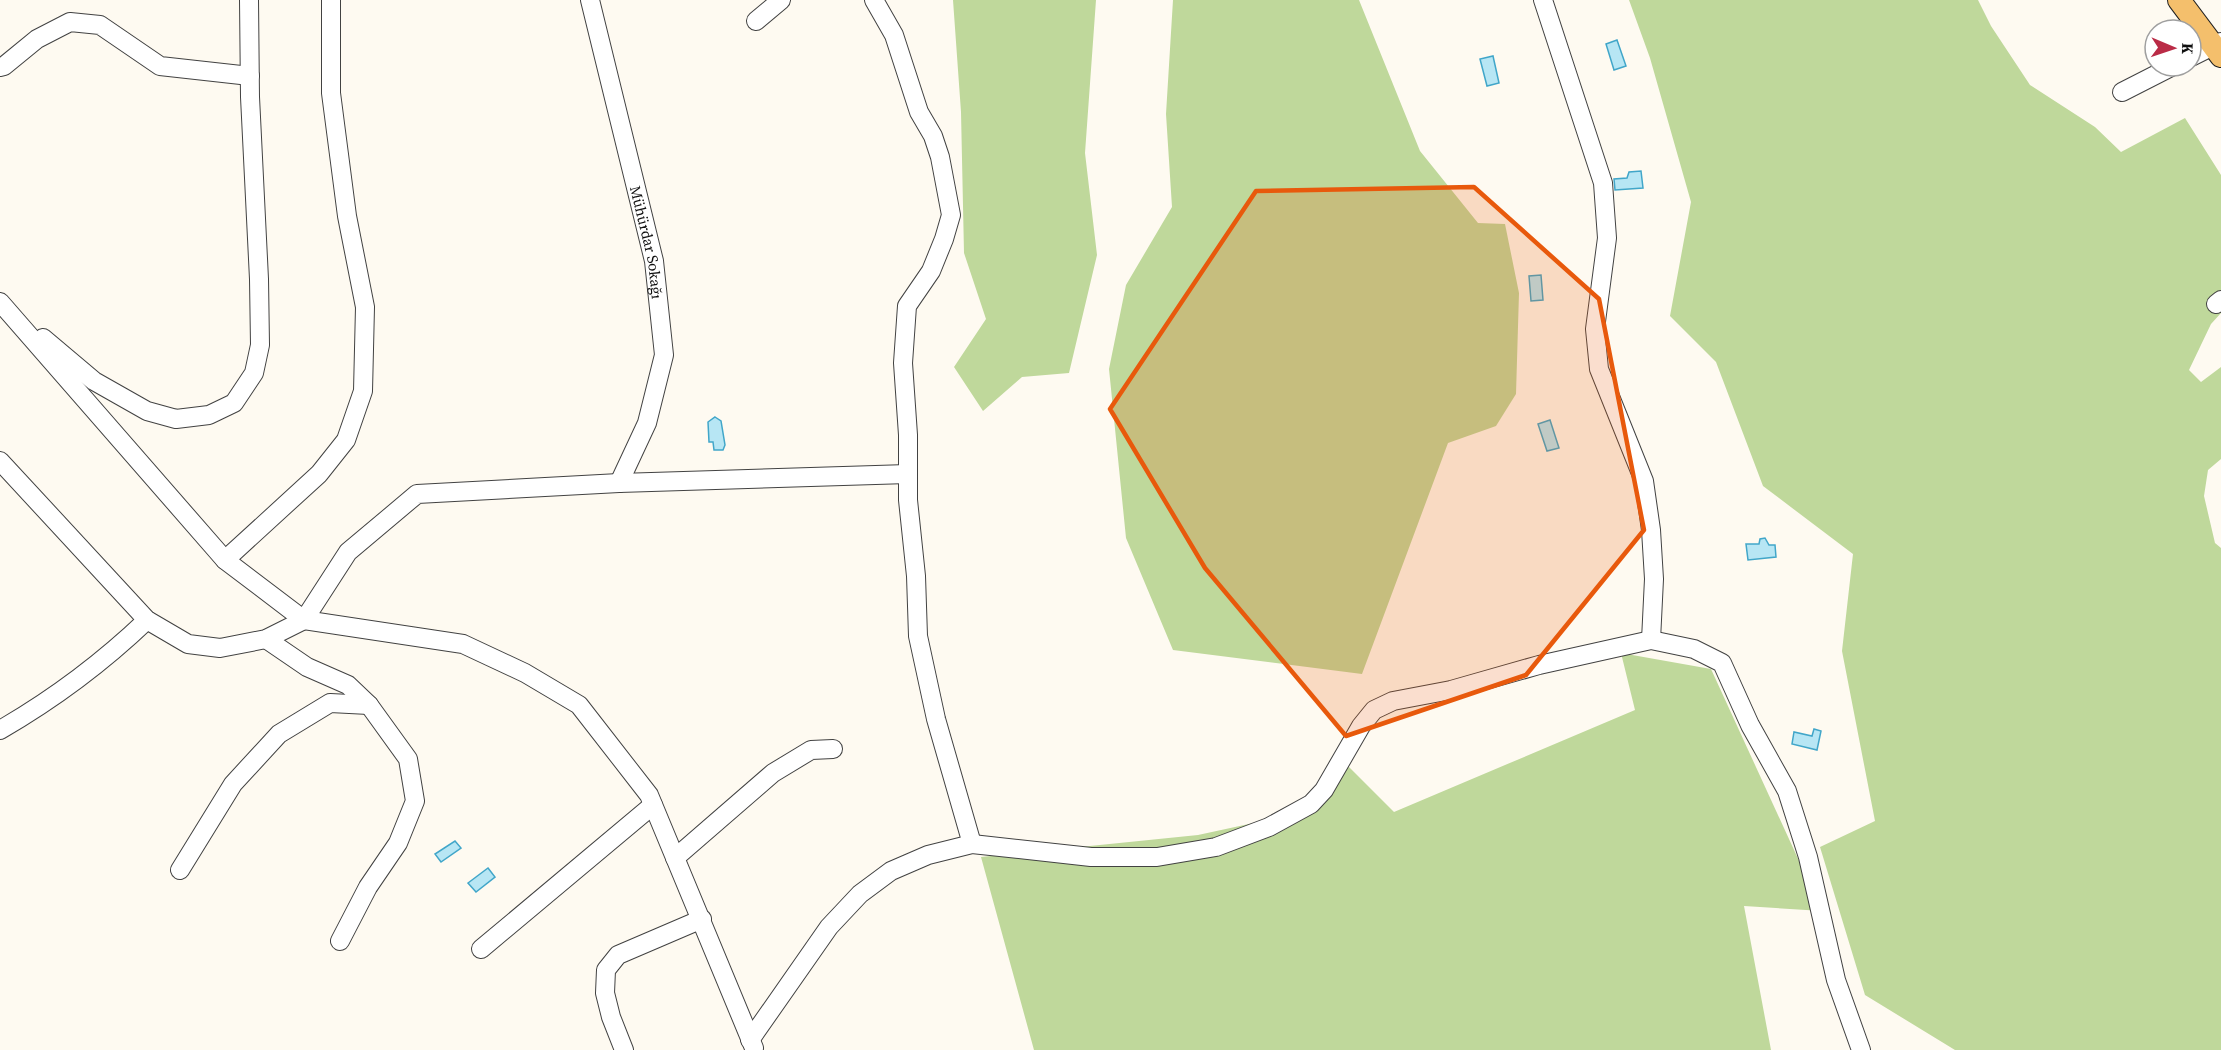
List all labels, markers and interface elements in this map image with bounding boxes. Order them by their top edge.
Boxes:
north arrow [2143,18,2203,78]
text: K [2177,43,2199,55]
street label: Mühürdar Sokağı [625,183,668,300]

